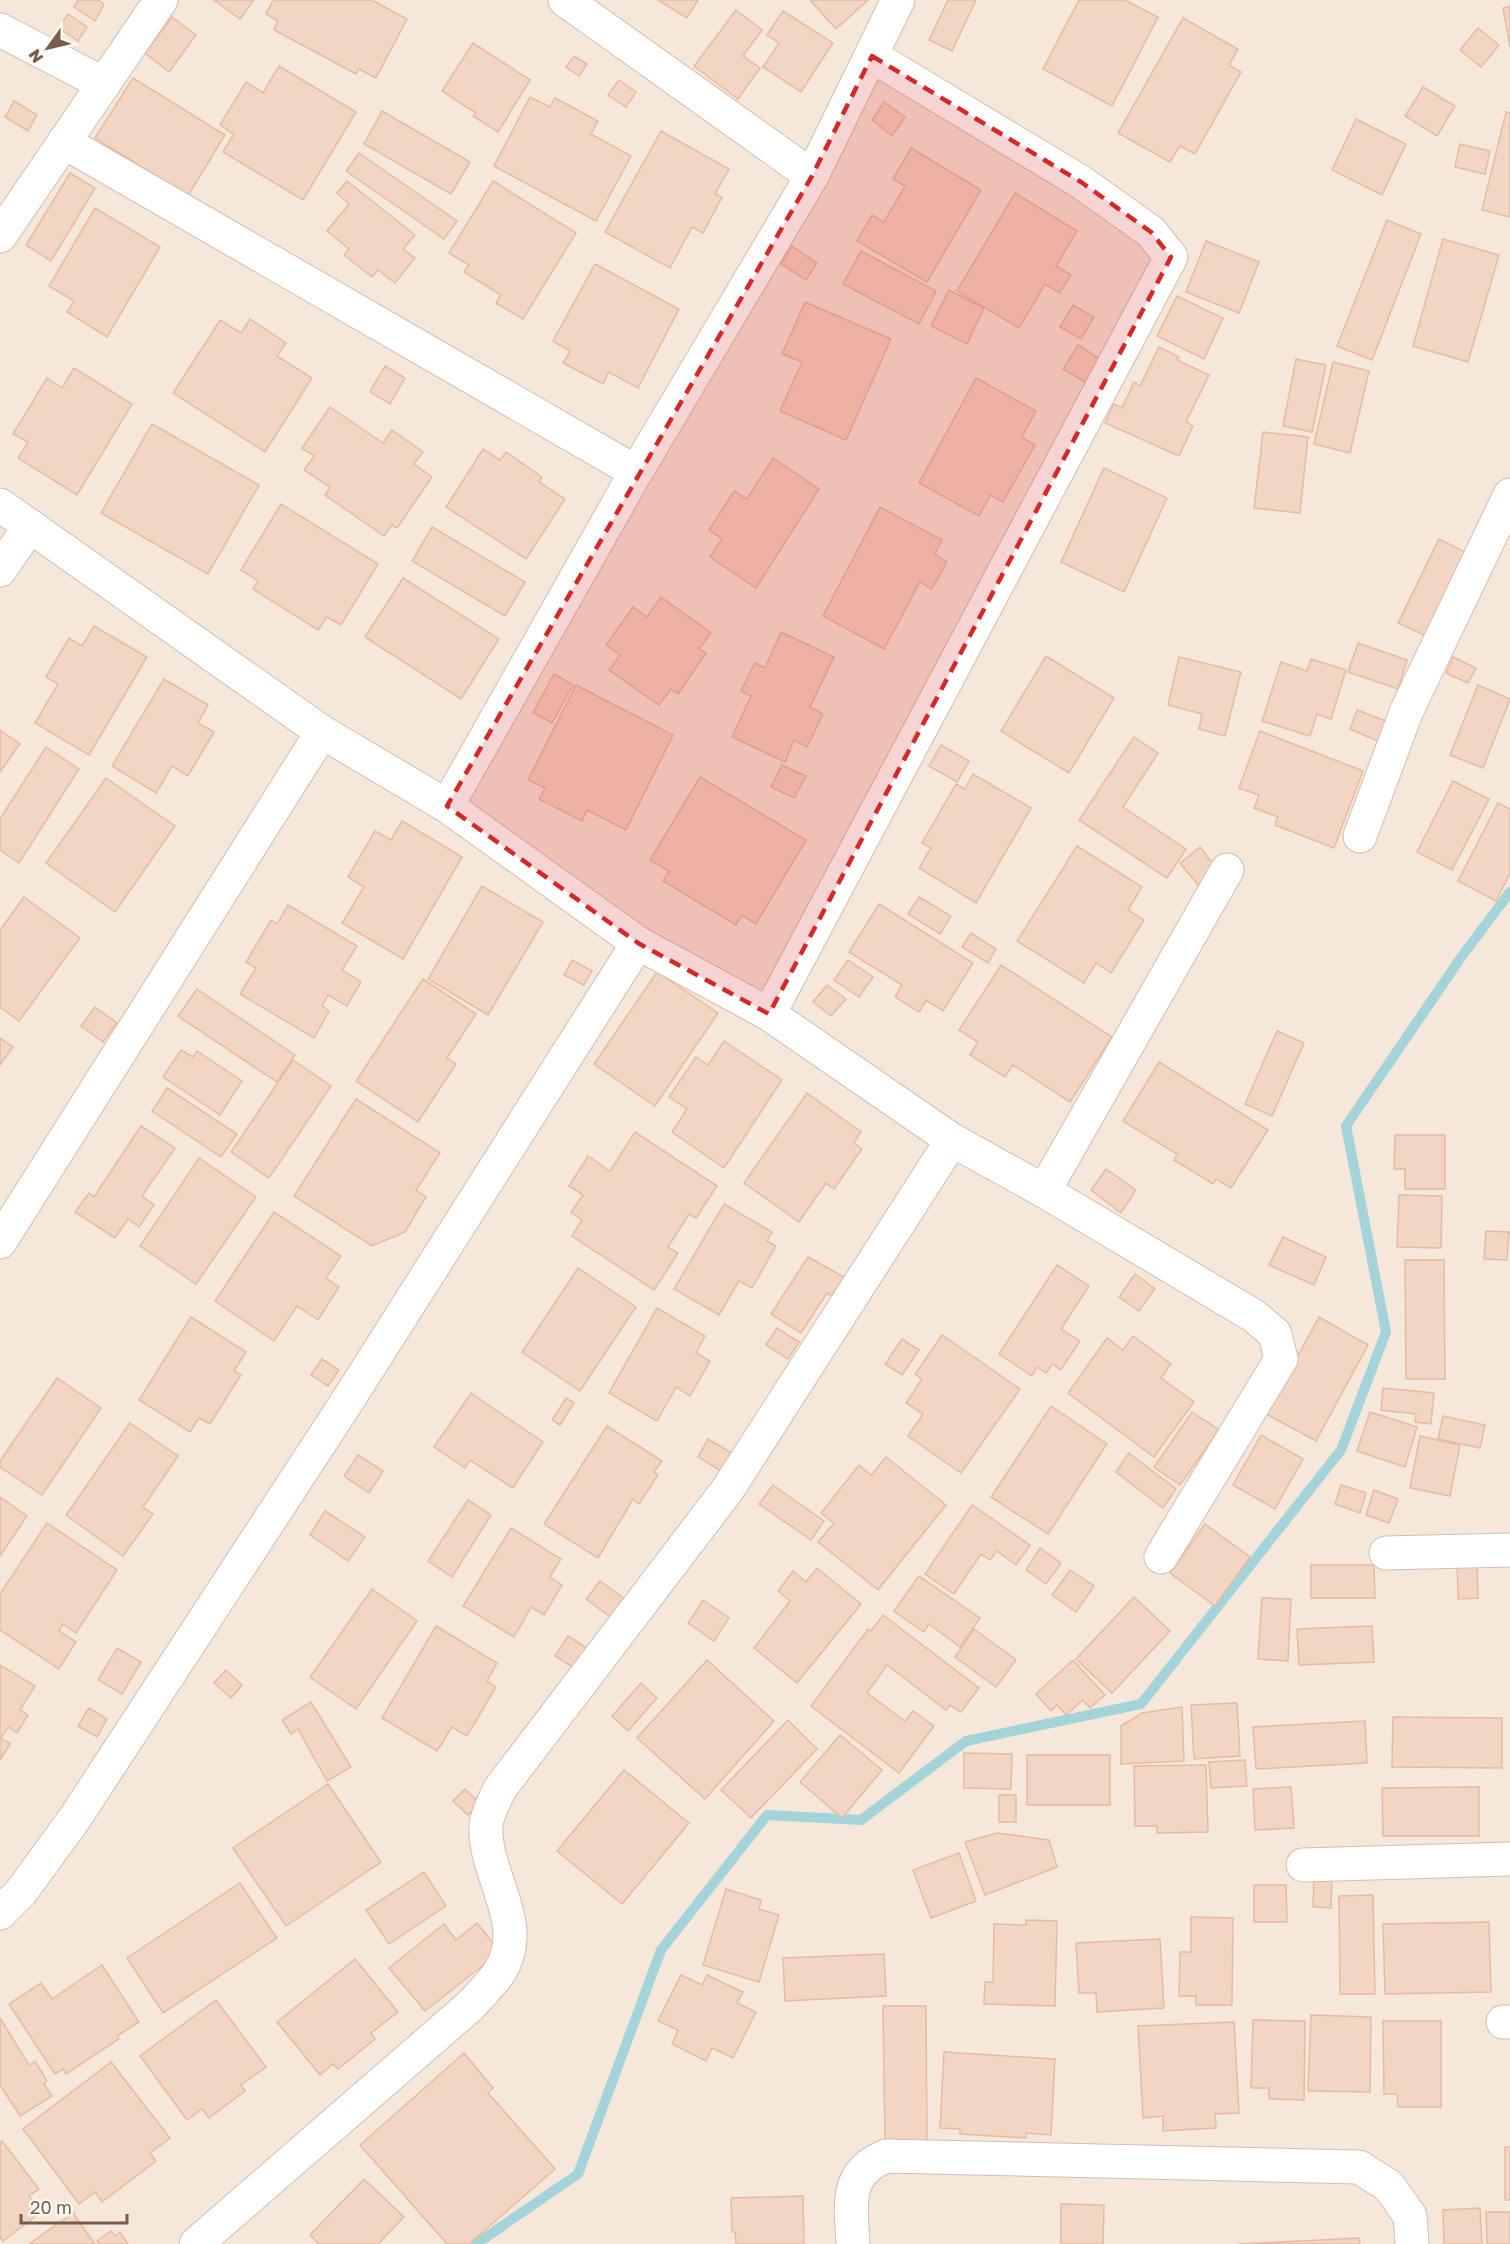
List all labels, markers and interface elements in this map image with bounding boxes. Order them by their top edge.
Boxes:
north arrow [18,18,78,78]
text: N [24,46,47,67]
scale bar [21,2187,128,2225]
text: 20 m [30,2196,72,2218]

